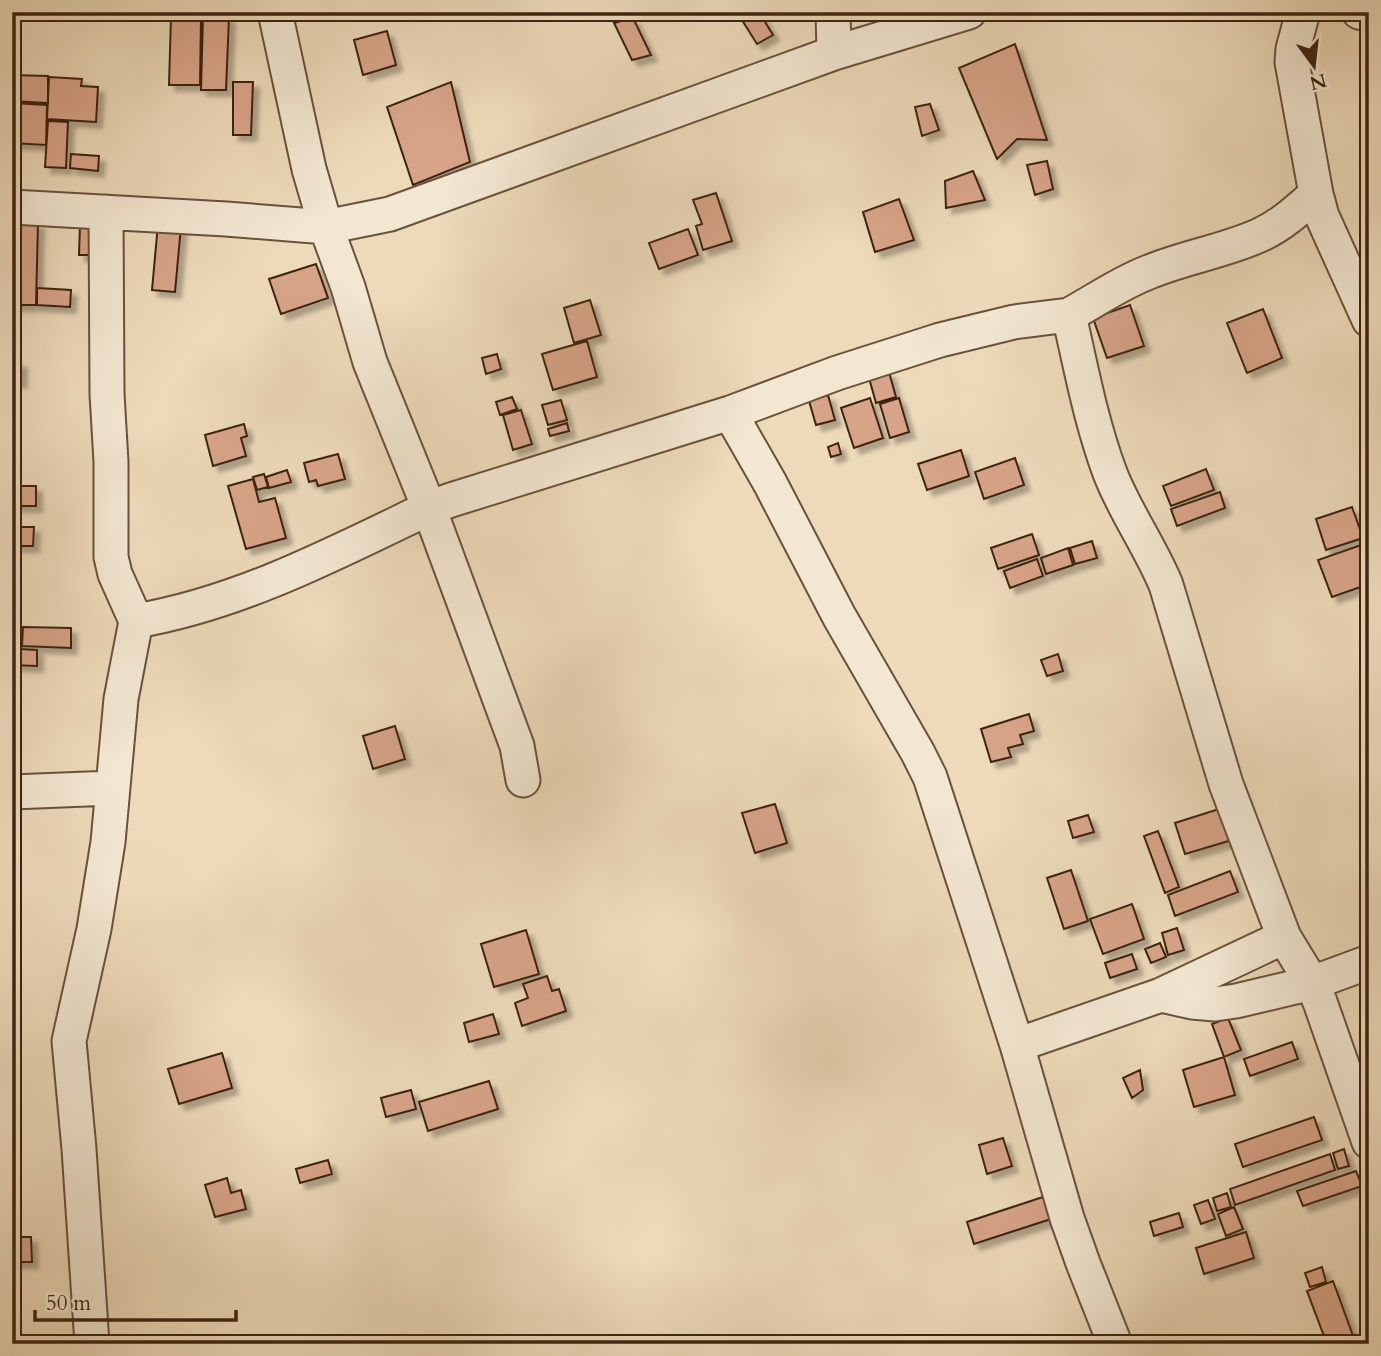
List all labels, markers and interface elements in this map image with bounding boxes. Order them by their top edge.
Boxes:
north arrow [1280,32,1350,102]
text: N [1306,67,1329,96]
scale bar [35,1279,236,1323]
text: 50 m [46,1289,91,1318]

